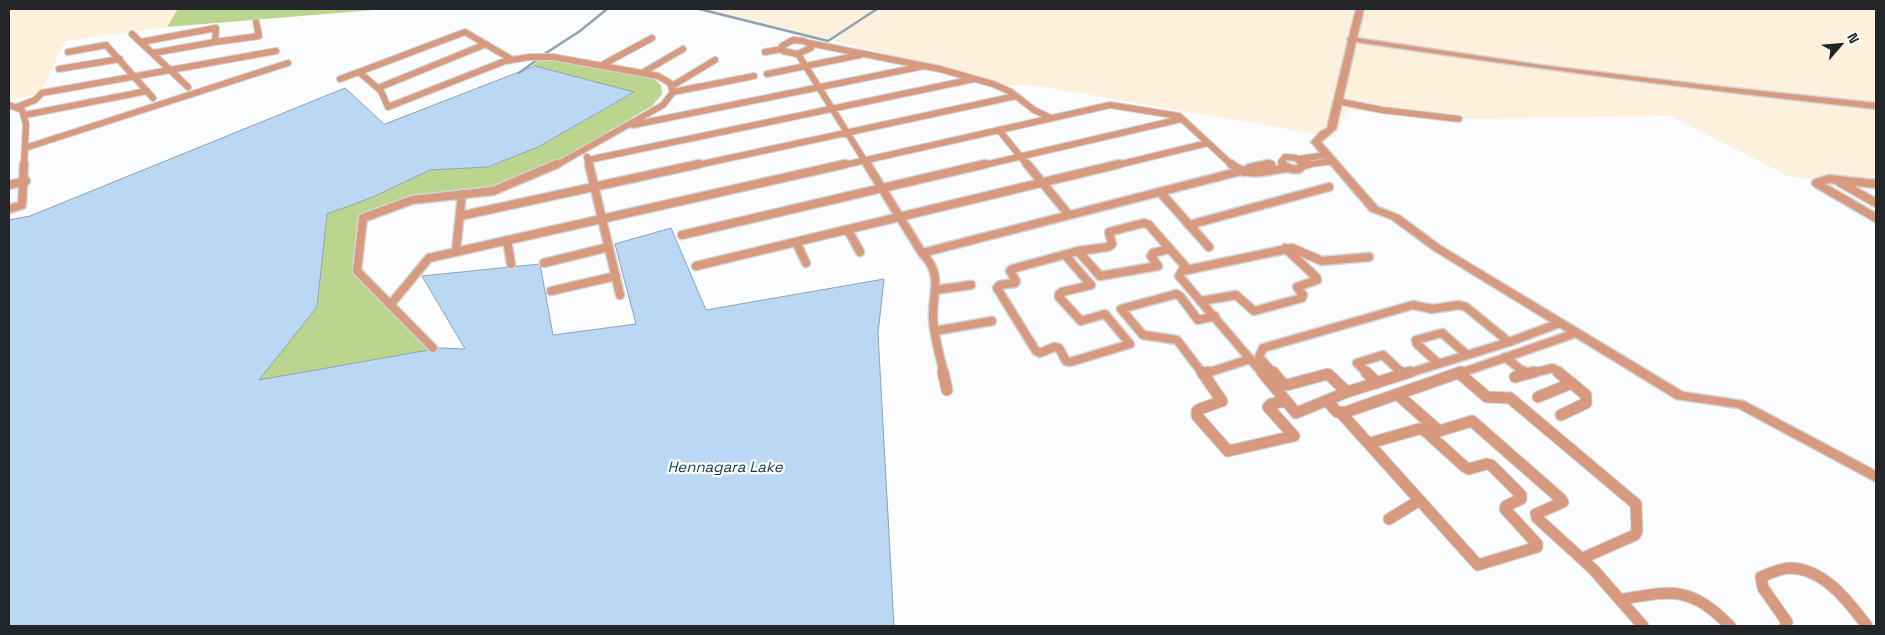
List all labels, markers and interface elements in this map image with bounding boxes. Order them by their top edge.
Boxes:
north arrow [1815,20,1865,70]
text: N [1843,30,1864,46]
water label: Hennagara Lake [667,459,783,477]

